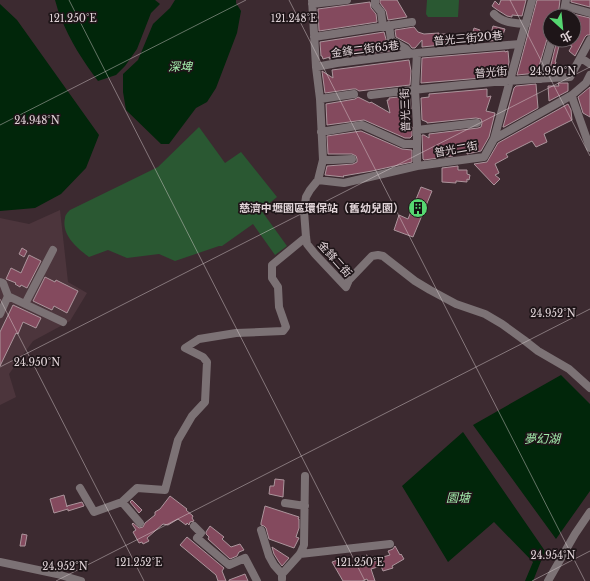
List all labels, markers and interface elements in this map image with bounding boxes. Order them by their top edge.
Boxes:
north arrow [542,8,582,48]
text: 121.250°E [49,12,97,25]
text: 121.248°E [271,12,317,25]
street label: 普光三街20巷 [433,28,503,48]
text: 北 [558,28,575,46]
street label: 金鋒二街65巷 [330,38,400,60]
water label: 深埤 [168,59,194,74]
street label: 普光街 [474,64,508,80]
text: 24.950°N [530,65,576,78]
street label: 普光三街 [397,88,413,132]
text: 24.948°N [14,114,60,127]
street label: 普光二街 [433,138,479,160]
building icon: 慈濟中壢園區環保站（舊幼兒園） [407,197,429,219]
place label: 慈濟中壢園區環保站（舊幼兒園） [239,201,404,215]
street label: 金鋒二街 [315,238,355,280]
text: 24.952°N [530,307,576,320]
text: 24.950°N [14,356,60,369]
water label: 夢幻湖 [524,431,562,446]
water label: 園塘 [446,490,472,505]
text: 24.954°N [531,549,575,562]
text: 121.252°E [116,556,162,569]
text: 121.250°E [336,556,384,569]
text: 24.952°N [42,560,88,573]

